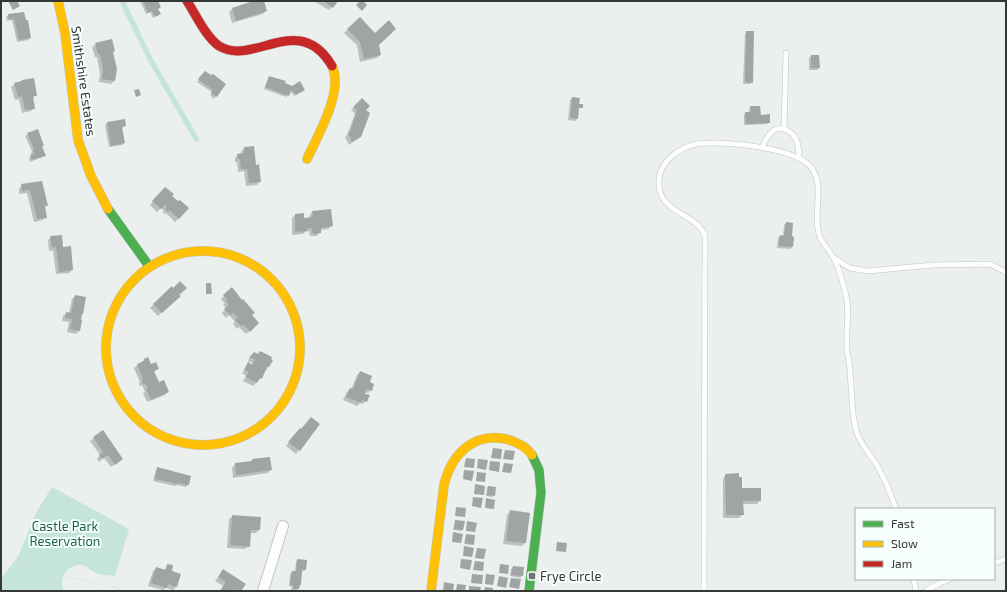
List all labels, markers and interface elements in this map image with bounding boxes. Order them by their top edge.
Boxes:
street label: Smithshire Estates [68,25,100,137]
legend [855,508,995,580]
text: Fast [891,516,915,530]
park label: Castle Park Reservation [30,518,100,549]
text: Slow [891,536,918,550]
text: Jam [891,556,912,570]
place label: Frye Circle [540,568,602,584]
marker: Frye Circle [527,571,537,581]

